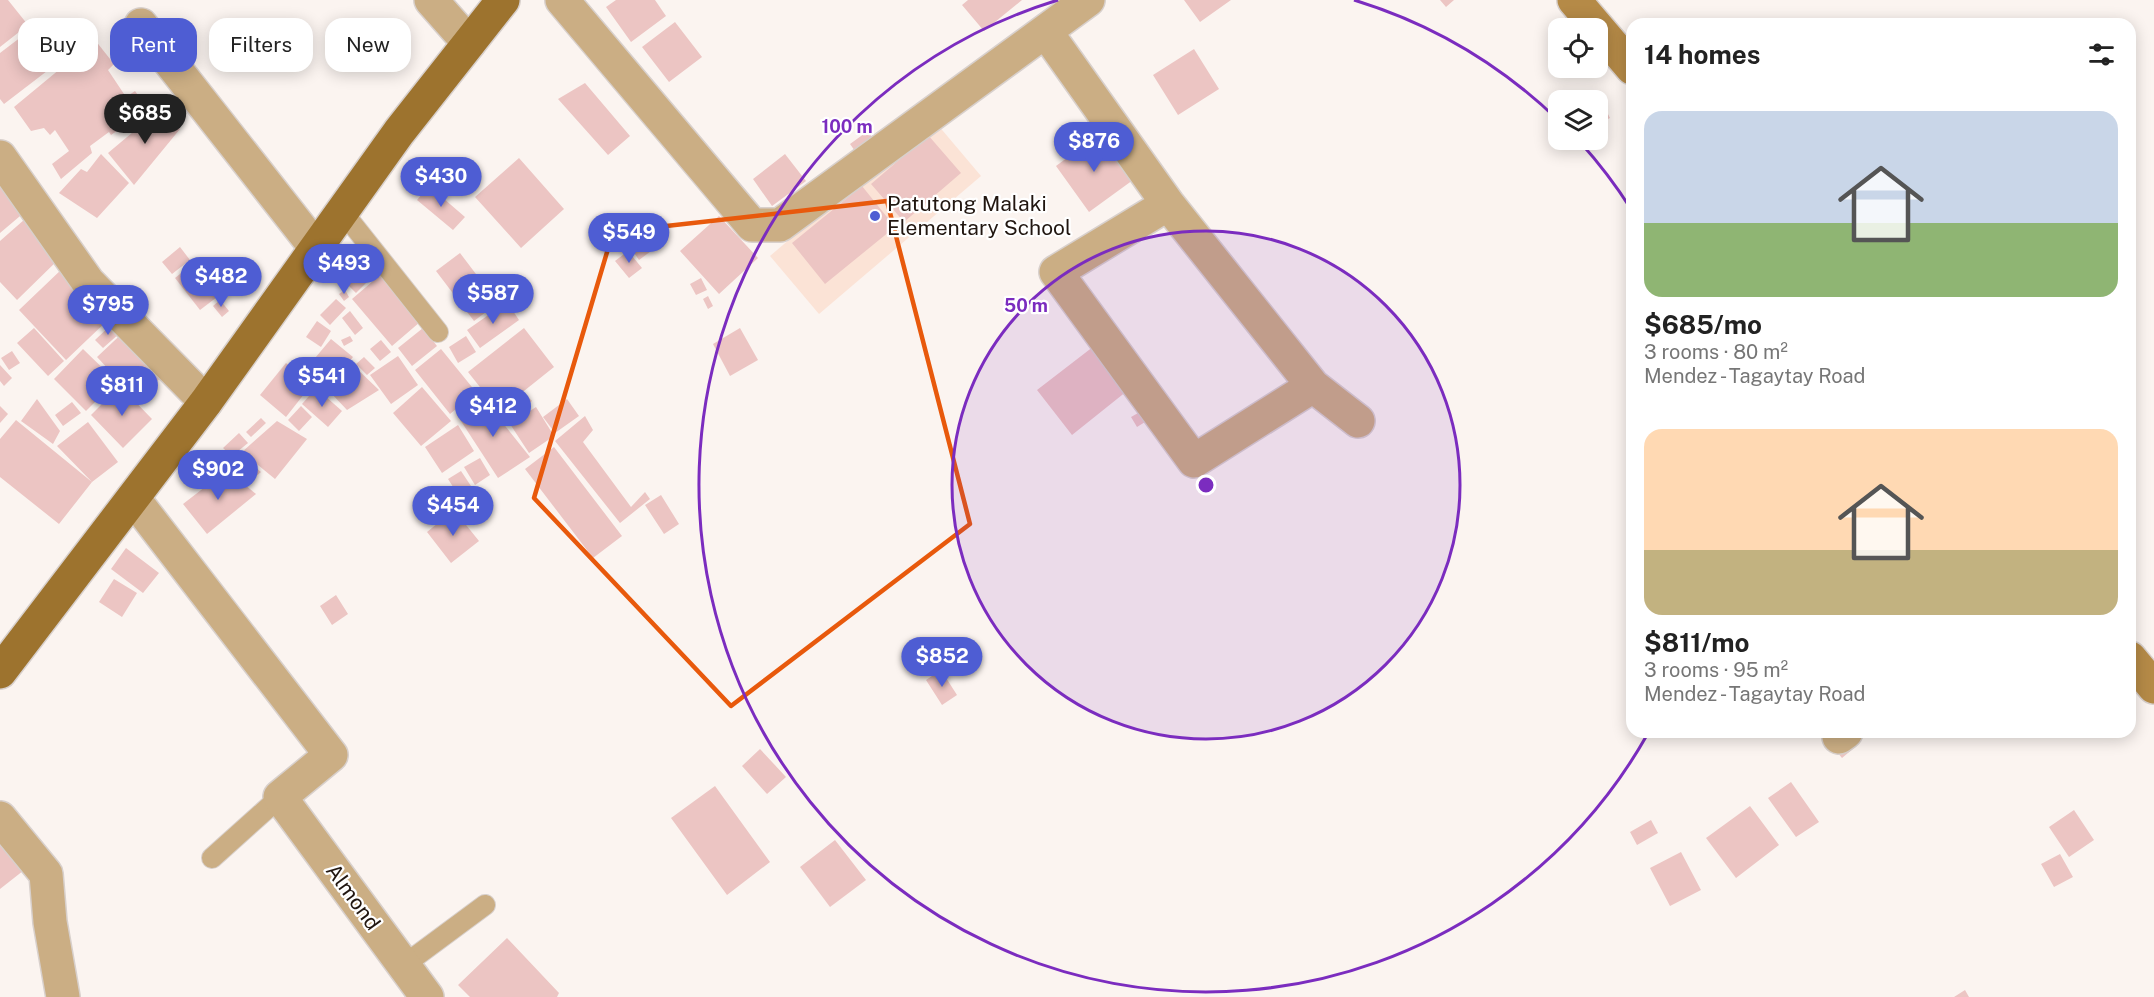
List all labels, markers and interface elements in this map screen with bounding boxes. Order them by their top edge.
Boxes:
chip: Buy [18,18,98,72]
chip: Rent [110,18,197,72]
chip: Filters [209,18,313,72]
chip: New [325,18,411,72]
map controls [1548,18,1608,150]
button: locate [1548,18,1608,78]
icon: filters [2085,38,2118,71]
text: 14 homes [1644,39,1760,70]
button: layers [1548,90,1608,150]
pin: $685 [109,94,181,145]
text: $685 [118,101,172,125]
text: 100 m [821,116,873,137]
pin: $876 [1058,122,1130,173]
text: $876 [1068,129,1120,153]
icon: home [1827,150,1935,258]
pin: $430 [405,157,477,208]
text: $430 [415,164,467,188]
place label: Patutong Malaki Elementary School [887,191,1071,240]
marker: Patutong Malaki Elementary School [868,209,882,223]
pin: $549 [593,213,665,264]
text: $549 [602,220,656,244]
pin: $493 [308,244,380,295]
text: $493 [317,251,371,275]
pin: $482 [185,257,257,308]
text: $482 [195,264,247,288]
pin: $587 [457,274,529,325]
text: $587 [467,281,519,305]
pin: $795 [72,285,144,336]
text: $795 [82,292,134,316]
text: 50 m [1004,295,1048,316]
text: $685/mo [1644,309,1762,340]
text: 3 rooms · 80 m² [1644,340,1788,364]
pin: $541 [286,357,358,408]
text: $541 [298,364,346,388]
text: Mendez - Tagaytay Road [1644,364,1866,388]
pin: $811 [86,366,158,417]
text: $811 [100,373,144,397]
pin: $412 [457,387,529,438]
text: $412 [469,394,517,418]
pin: $902 [182,450,254,501]
text: $902 [192,457,244,481]
icon: home [1827,468,1935,576]
centre of rings [1196,475,1216,495]
pin: $454 [417,486,489,537]
text: $454 [426,493,480,517]
text: $811/mo [1644,627,1750,658]
pin: $852 [906,637,978,688]
text: $852 [915,644,969,668]
text: 3 rooms · 95 m² [1644,658,1788,682]
text: Mendez - Tagaytay Road [1644,682,1866,706]
street label: Almond [321,859,386,935]

